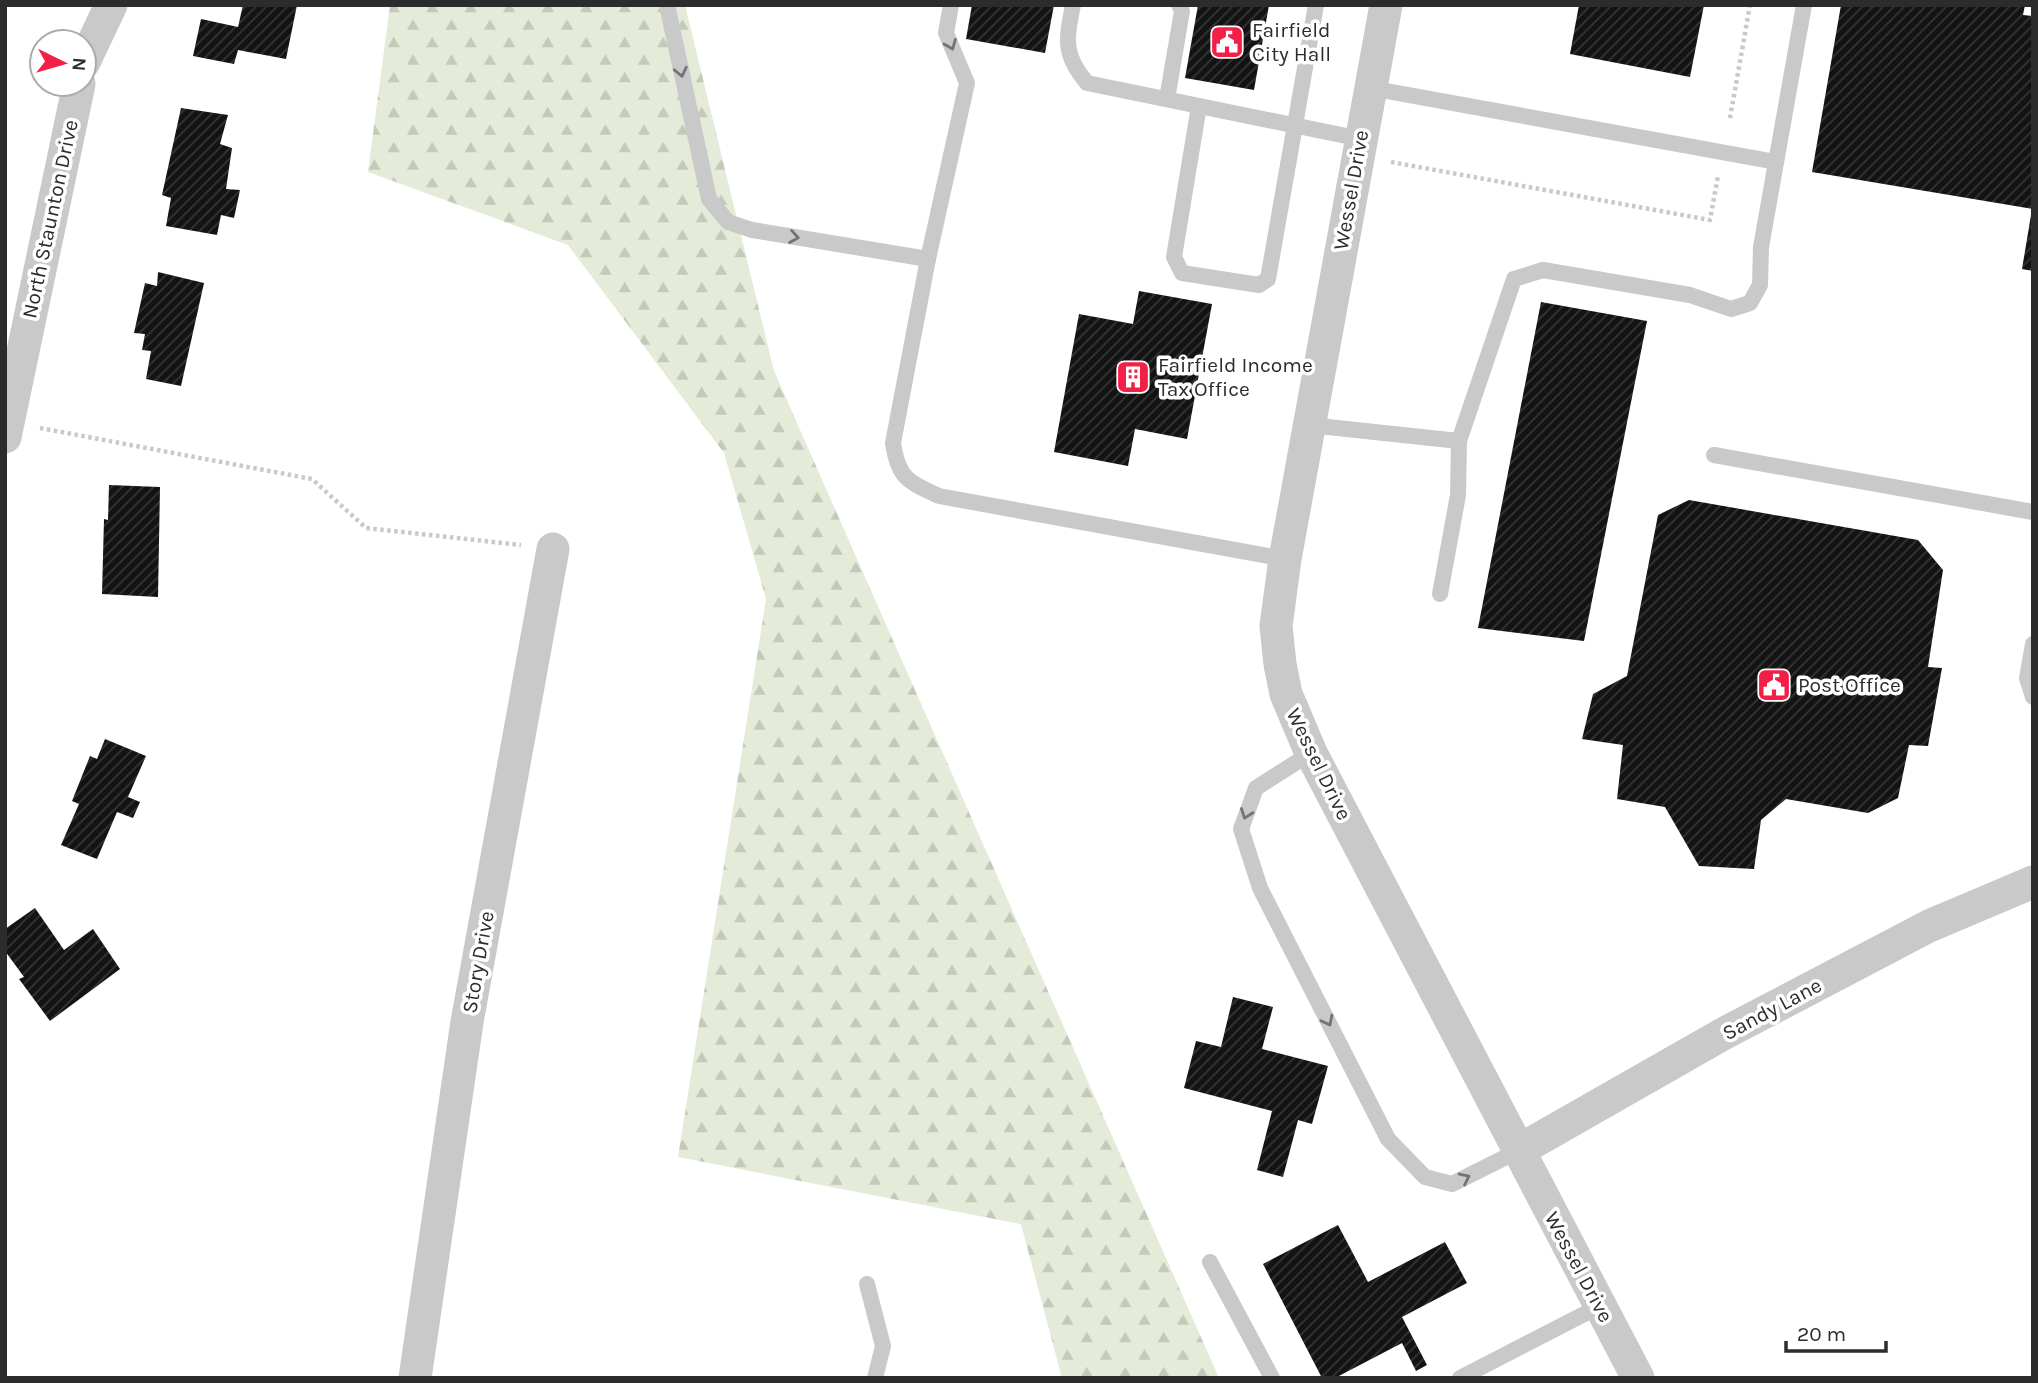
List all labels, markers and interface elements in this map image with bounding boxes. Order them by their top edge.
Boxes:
place label: Fairfield City Hall [1252,18,1331,66]
public building icon: Fairfield City Hall [1208,23,1246,61]
north arrow [28,28,98,98]
one-way arrow [943,37,957,50]
text: N [67,57,90,72]
one-way arrow [673,66,687,78]
street label: North Staunton Drive [17,117,83,321]
street label: Wessel Drive [1329,128,1373,252]
one-way arrow [788,229,800,244]
place label: Fairfield Income Tax Office [1158,353,1313,401]
building icon: Fairfield Income Tax Office [1114,358,1152,396]
public building icon: Post Office [1755,666,1793,704]
place label: Post Office [1798,673,1901,697]
street label: Wessel Drive [1282,704,1356,824]
one-way arrow [1241,808,1255,820]
street label: Story Drive [457,909,499,1015]
street label: Sandy Lane [1718,973,1826,1045]
one-way arrow [1320,1014,1333,1026]
one-way arrow [1458,1172,1470,1186]
street label: Wessel Drive [1540,1208,1618,1326]
scale bar [1786,1310,1886,1354]
text: 20 m [1797,1322,1846,1346]

